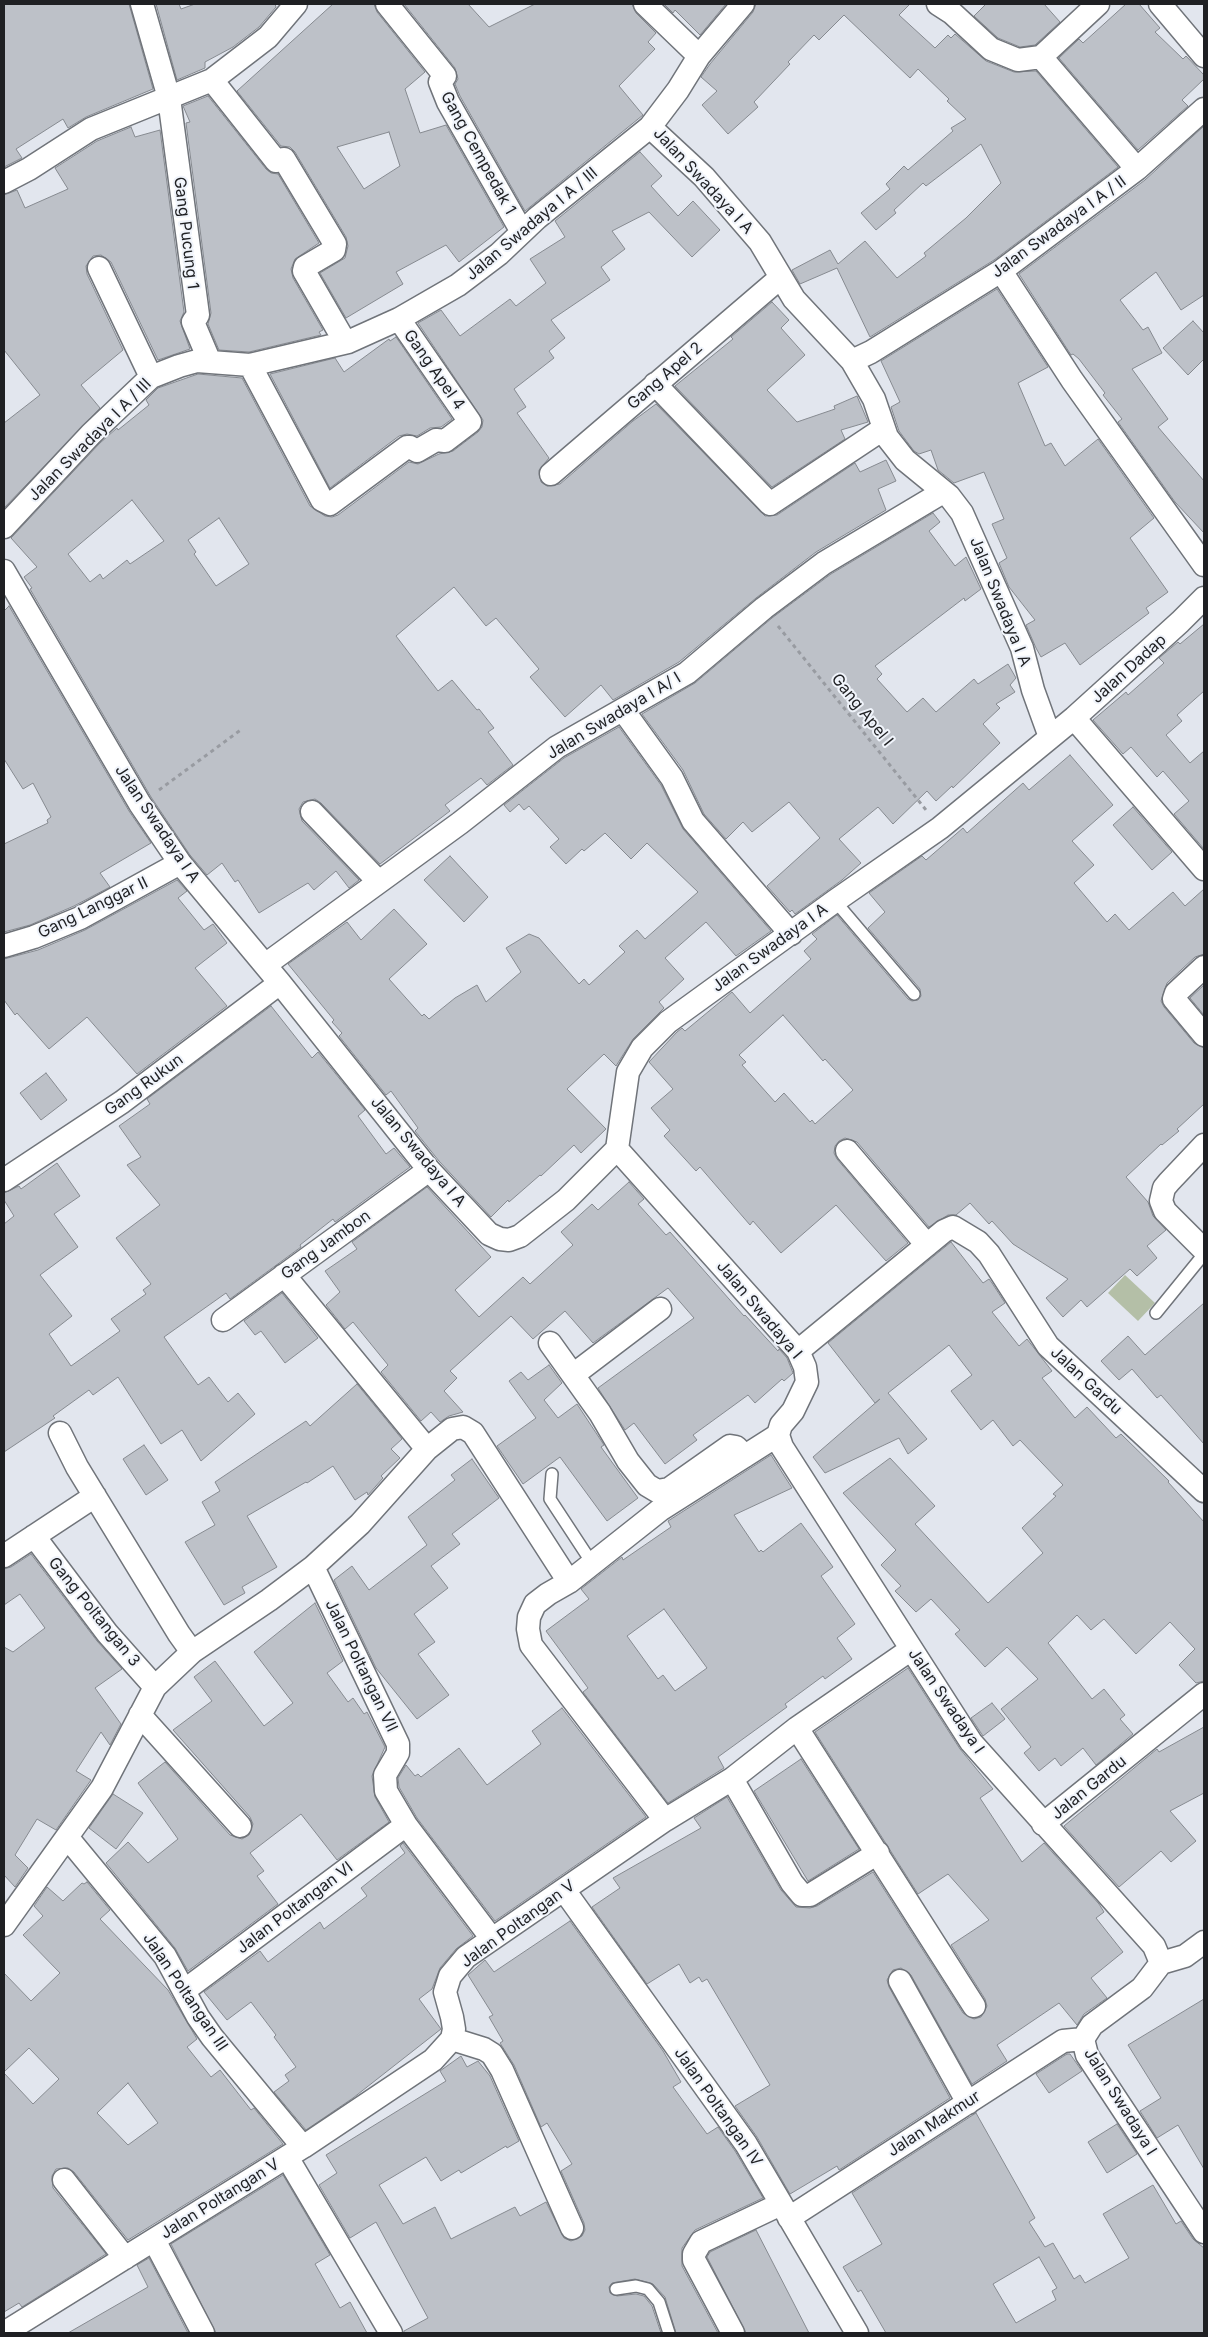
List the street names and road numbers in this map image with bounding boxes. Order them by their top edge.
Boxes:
street label: Gang Cempedak 1 [436,88,520,218]
street label: Jalan Swadaya I A [649,124,757,238]
street label: Jalan Swadaya I A / III [462,163,602,285]
street label: Jalan Swadaya I A / II [988,172,1130,282]
street label: Gang Pucung 1 [170,176,202,290]
street label: Gang Apel 4 [399,326,469,414]
street label: Gang Apel 2 [624,338,706,414]
street label: Jalan Swadaya I A / III [25,375,155,505]
street label: Jalan Swadaya I A [965,534,1035,670]
street label: Jalan Dadap [1088,630,1170,708]
street label: Jalan Swadaya I A/ I [544,668,684,764]
street label: Gang Apel I [827,670,897,750]
street label: Jalan Swadaya I A [110,761,204,887]
street label: Gang Langgar II [35,873,151,943]
street label: Jalan Swadaya I A [709,900,831,996]
street label: Gang Rukun [101,1050,187,1120]
street label: Jalan Swadaya I A [366,1093,470,1211]
street label: Gang Jambon [278,1206,374,1284]
street label: Jalan Swadaya I [712,1257,806,1363]
street label: Jalan Gardu [1046,1343,1126,1419]
street label: Gang Poltangan 3 [44,1554,144,1670]
street label: Jalan Poltangan VII [321,1597,401,1735]
street label: Jalan Swadaya I [904,1645,988,1757]
street label: Jalan Gardu [1048,1752,1130,1824]
street label: Jalan Poltangan VI [233,1858,357,1958]
street label: Jalan Poltangan V [457,1876,579,1972]
street label: Jalan Poltangan III [138,1929,232,2055]
street label: Jalan Poltangan IV [670,2044,766,2170]
street label: Jalan Swadaya I [1079,2045,1161,2159]
street label: Jalan Makmur [884,2087,984,2161]
street label: Jalan Poltangan V [157,2155,283,2243]

